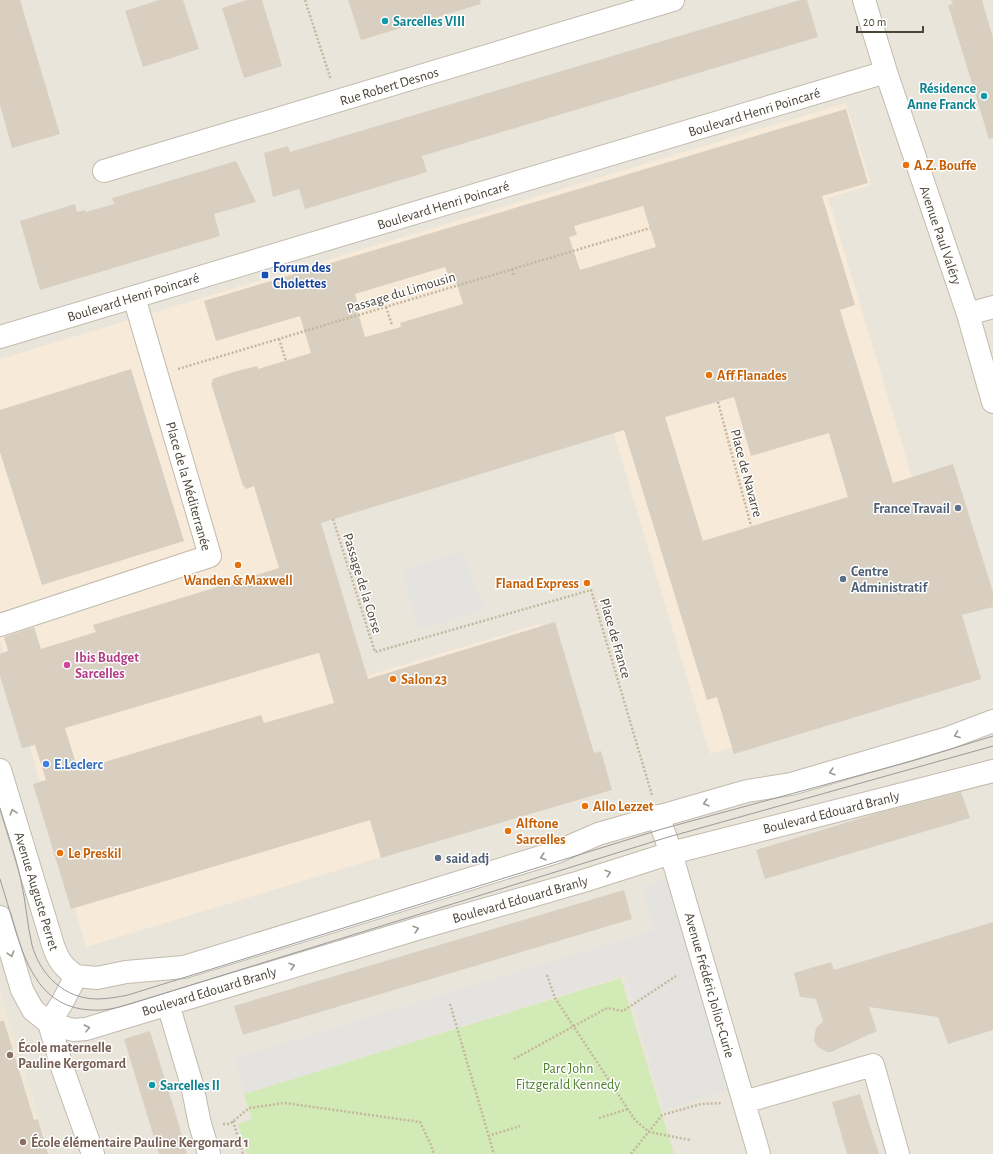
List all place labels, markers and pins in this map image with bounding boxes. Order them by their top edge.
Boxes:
place label: Sarcelles VIII [393,15,465,29]
marker: Sarcelles VIII [380,16,390,26]
place label: Résidence Anne Franck [907,82,976,112]
marker: Résidence Anne Franck [979,91,989,101]
place label: A.Z. Bouffe [914,159,977,173]
marker: A.Z. Bouffe [901,160,911,170]
place label: Forum des Cholettes [273,261,331,291]
marker: Forum des Cholettes [260,270,270,280]
place label: Aff Flanades [717,369,787,383]
marker: Aff Flanades [704,370,714,380]
place label: France Travail [873,502,950,516]
marker: France Travail [953,503,963,513]
marker: Wanden & Maxwell [233,560,243,570]
place label: Centre Administratif [851,565,928,595]
place label: Wanden & Maxwell [183,574,293,588]
marker: Centre Administratif [838,574,848,584]
place label: Flanad Express [496,577,579,591]
marker: Flanad Express [582,578,592,588]
place label: Ibis Budget Sarcelles [75,651,139,681]
marker: Ibis Budget Sarcelles [62,660,72,670]
place label: Salon 23 [401,673,447,687]
marker: Salon 23 [388,674,398,684]
place label: E.Leclerc [54,758,103,772]
marker: E.Leclerc [41,759,51,769]
place label: Allo Lezzet [593,800,654,814]
marker: Allo Lezzet [580,801,590,811]
place label: Alftone Sarcelles [516,817,566,847]
marker: Alftone Sarcelles [503,826,513,836]
place label: Le Preskil [68,847,121,861]
marker: Le Preskil [55,848,65,858]
place label: said adj [446,852,489,866]
marker: said adj [433,853,443,863]
place label: École maternelle Pauline Kergomard [18,1038,127,1071]
marker: École maternelle Pauline Kergomard [5,1050,15,1060]
place label: Sarcelles II [160,1079,220,1093]
marker: Sarcelles II [147,1080,157,1090]
place label: École élémentaire Pauline Kergomard 1 [31,1133,249,1150]
marker: École élémentaire Pauline Kergomard 1 [18,1137,28,1147]

